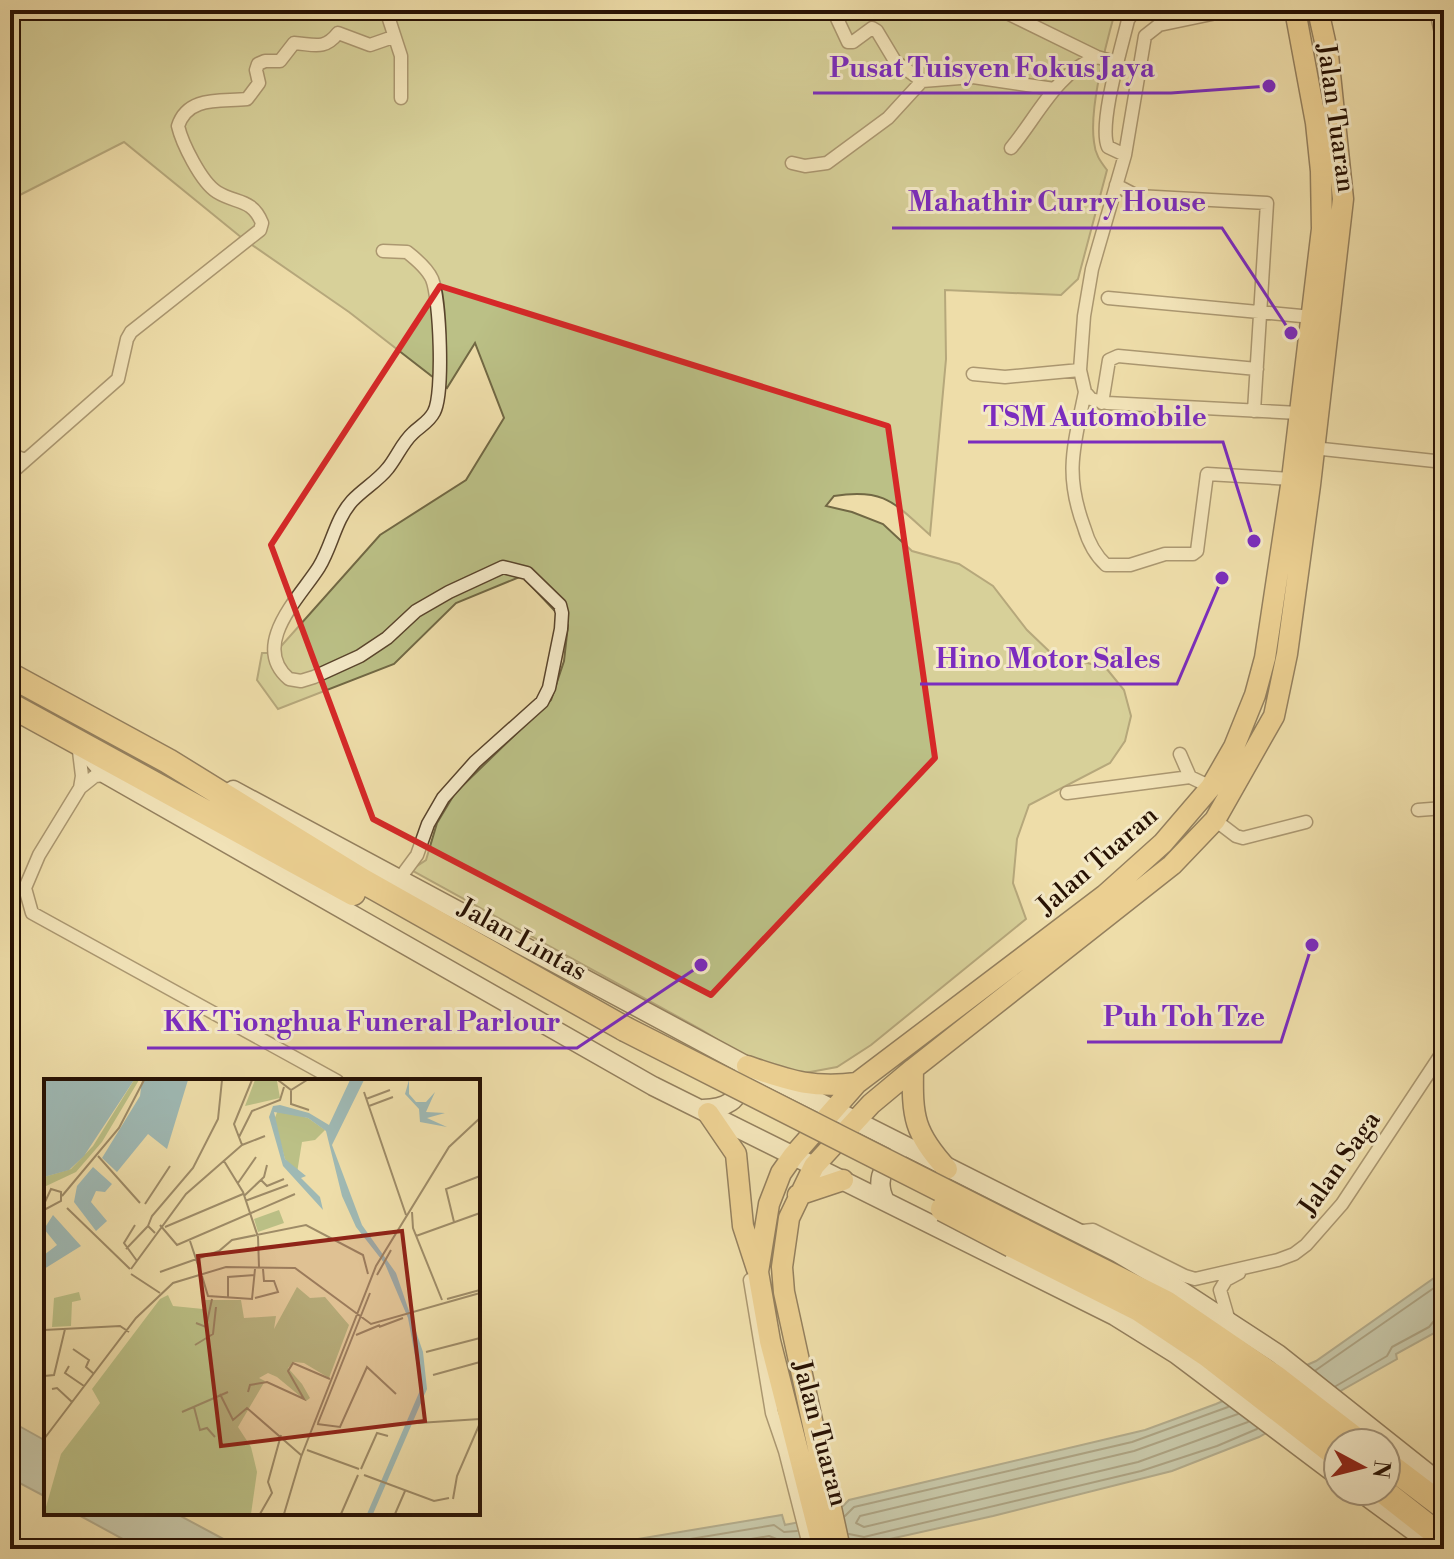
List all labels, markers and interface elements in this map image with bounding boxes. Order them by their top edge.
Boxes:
callout: Pusat Tuisyen Fokus Jaya [813,41,1171,93]
street label: Jalan Tuaran [1310,41,1362,195]
text: Pusat Tuisyen Fokus Jaya [829,51,1156,86]
callout: Mahathir Curry House [892,176,1222,228]
text: Mahathir Curry House [908,185,1206,220]
callout: TSM Automobile [968,390,1223,442]
text: TSM Automobile [983,400,1207,435]
callout: Hino Motor Sales [920,632,1177,684]
text: Hino Motor Sales [935,642,1161,677]
street label: Jalan Tuaran [1030,800,1165,923]
street label: Jalan Lintas [452,891,592,988]
callout: Puh Toh Tze [1087,990,1281,1042]
callout: KK Tionghua Funeral Parlour [147,996,577,1048]
text: Puh Toh Tze [1103,1000,1265,1035]
text: KK Tionghua Funeral Parlour [163,1005,561,1040]
inset map [44,1079,480,1515]
street label: Jalan Saga [1292,1104,1388,1223]
street label: Jalan Tuaran [785,1356,855,1510]
north arrow [1322,1427,1402,1507]
text: N [1366,1459,1395,1480]

